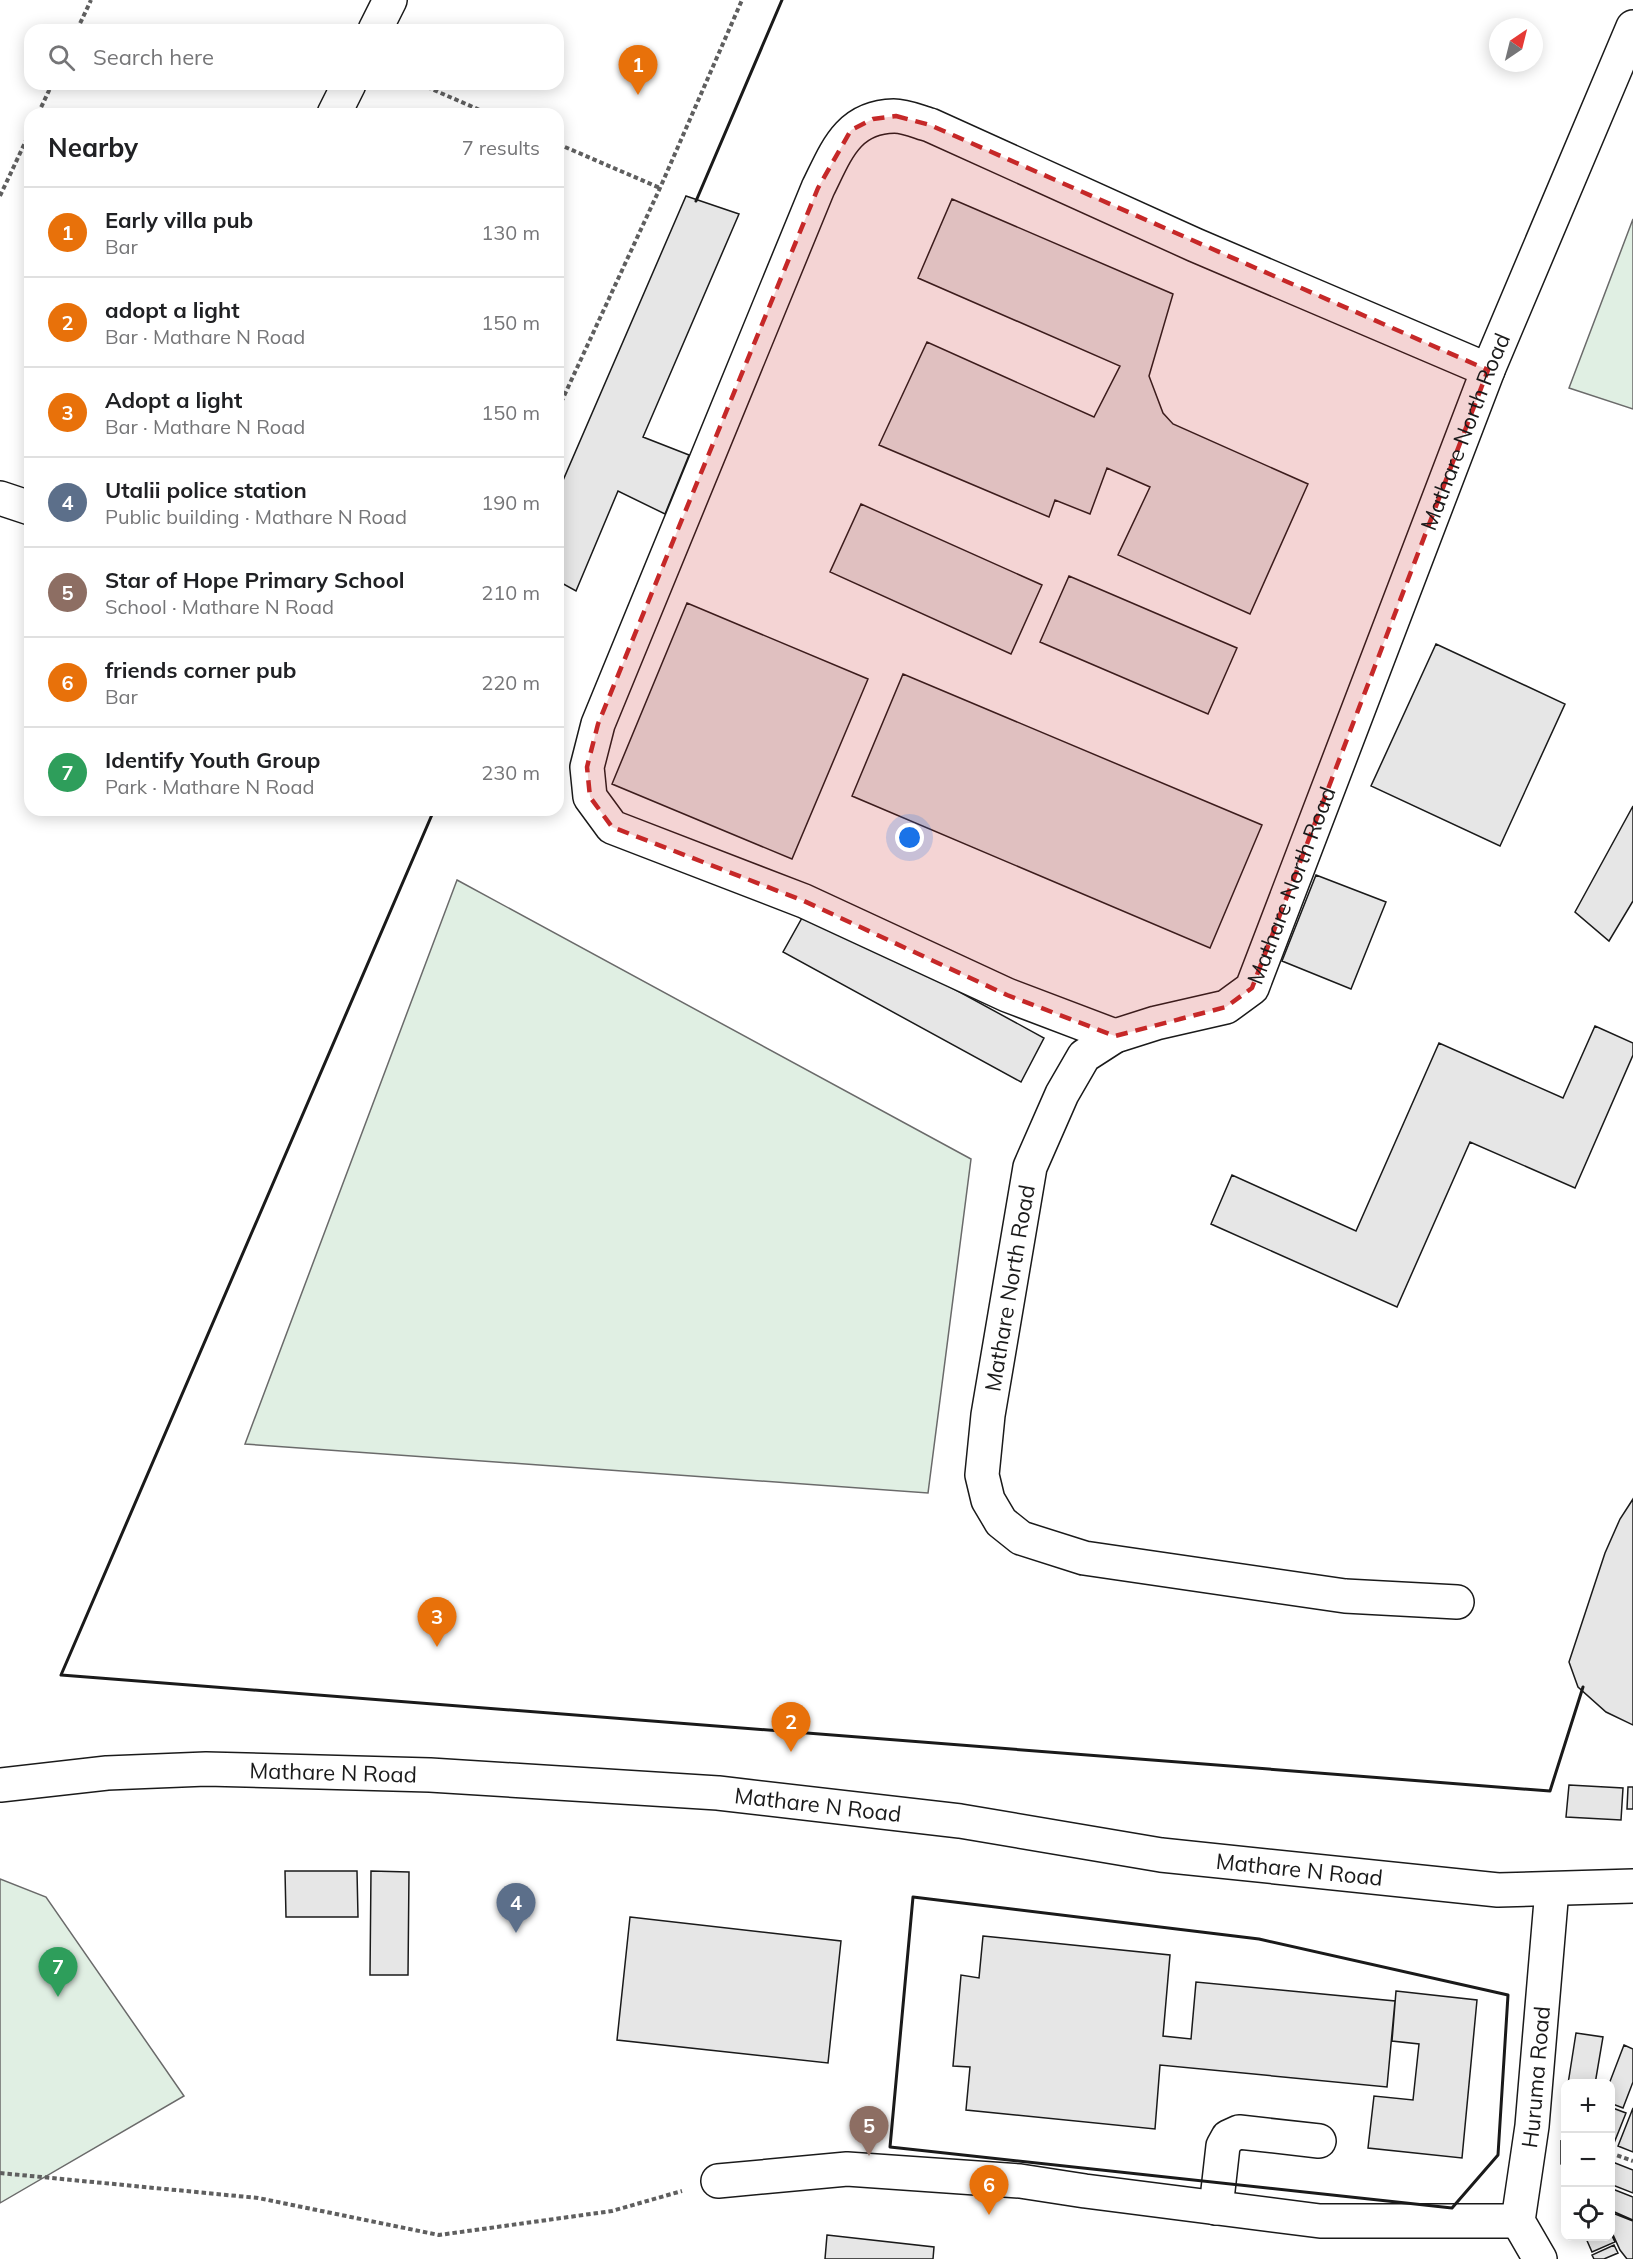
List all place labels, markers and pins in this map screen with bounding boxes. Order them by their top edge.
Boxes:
pin: 1 [618,46,658,95]
pin: 3 [418,1598,456,1647]
pin: 2 [772,1702,810,1752]
pin: 4 [496,1884,536,1933]
pin: 7 [38,1948,78,1997]
pin: 5 [850,2106,888,2156]
pin: 6 [970,2166,1008,2215]

